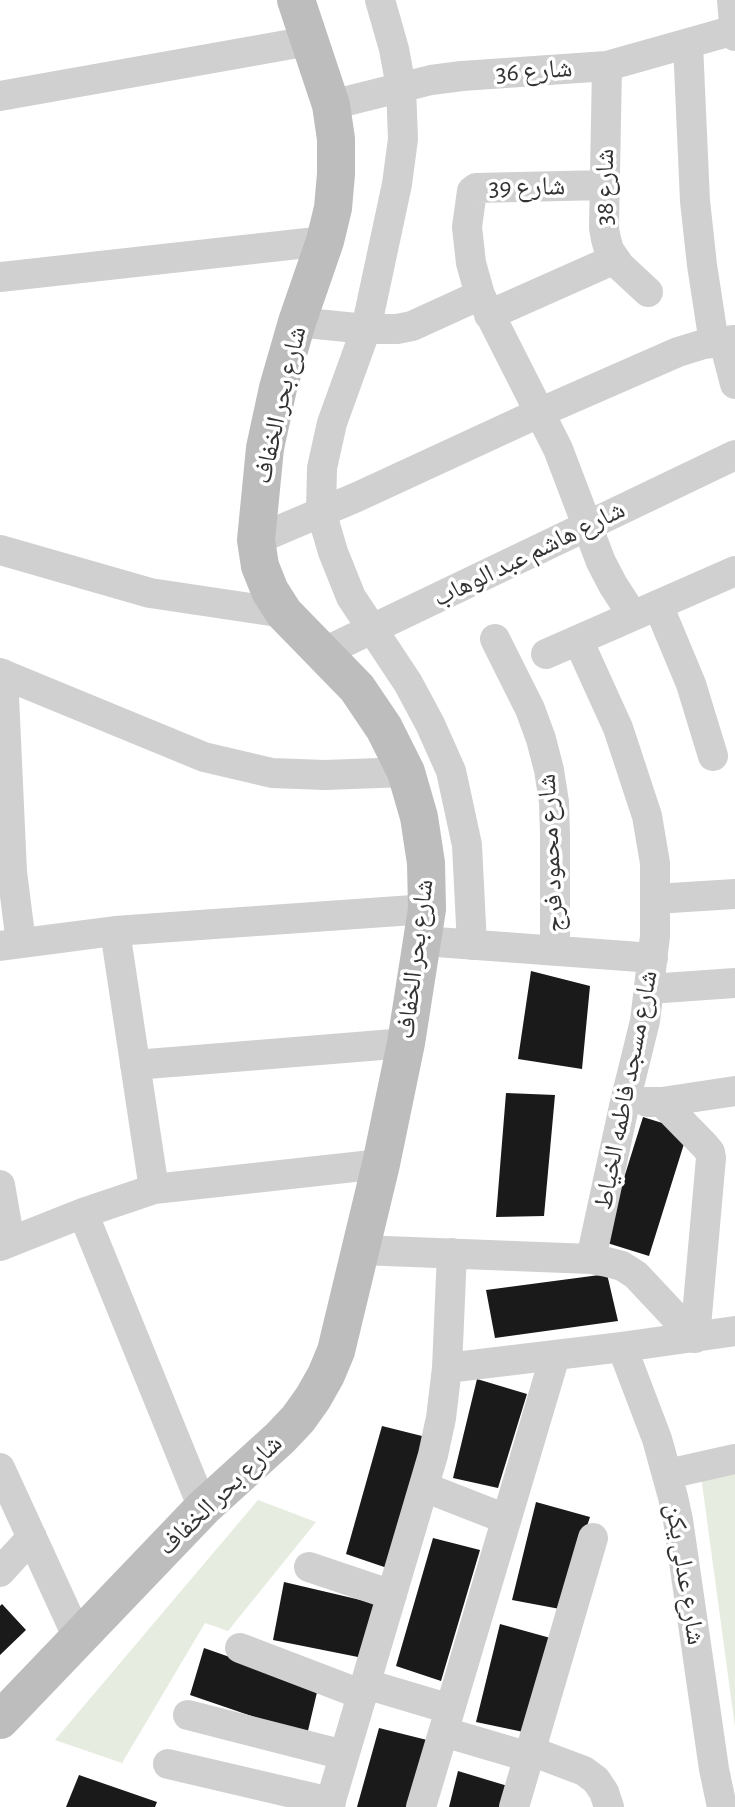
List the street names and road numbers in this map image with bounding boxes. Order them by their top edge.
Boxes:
street label: شارع 36 [495,53,573,89]
street label: شارع 38 [589,149,621,225]
street label: شارع 39 [488,171,566,203]
street label: شارع بحر الخفاف [247,323,313,487]
street label: شارع هاشم عبد الوهاب [428,494,630,614]
street label: شارع محمود فرج [531,773,571,933]
street label: شارع بحر الخفاف [390,877,440,1041]
street label: شارع مسجد فاطمه الخياط [587,968,665,1212]
street label: شارع بحر الخفاف [151,1428,289,1562]
street label: شارع عدلى يكن [658,1501,712,1647]

